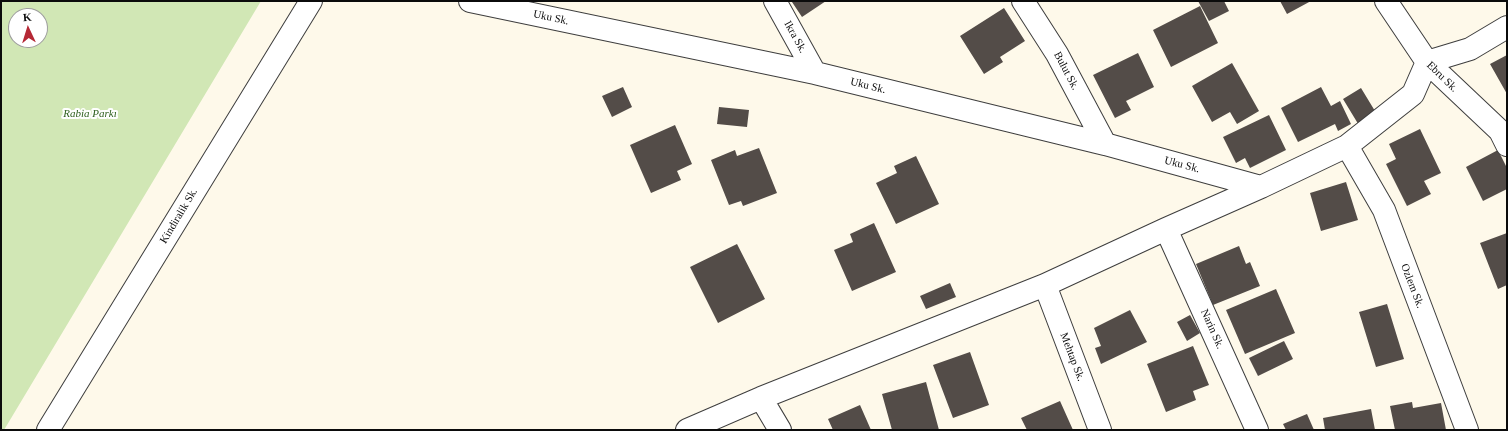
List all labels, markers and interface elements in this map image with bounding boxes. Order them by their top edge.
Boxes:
north arrow [8,8,48,48]
street label: Uku Sk. [532,8,570,28]
text: K [23,11,32,23]
street label: Ikra Sk. [781,19,809,55]
street label: Bulut Sk. [1050,50,1082,92]
street label: Ebru Sk. [1424,59,1460,95]
street label: Uku Sk. [849,75,887,97]
park label: Rabia Parkı [63,107,117,121]
street label: Uku Sk. [1163,154,1201,176]
street label: Kindiralik Sk. [157,186,201,246]
street label: Ozlem Sk. [1398,262,1426,310]
street label: Narin Sk. [1197,307,1227,351]
street label: Mehtap Sk. [1057,331,1087,383]

